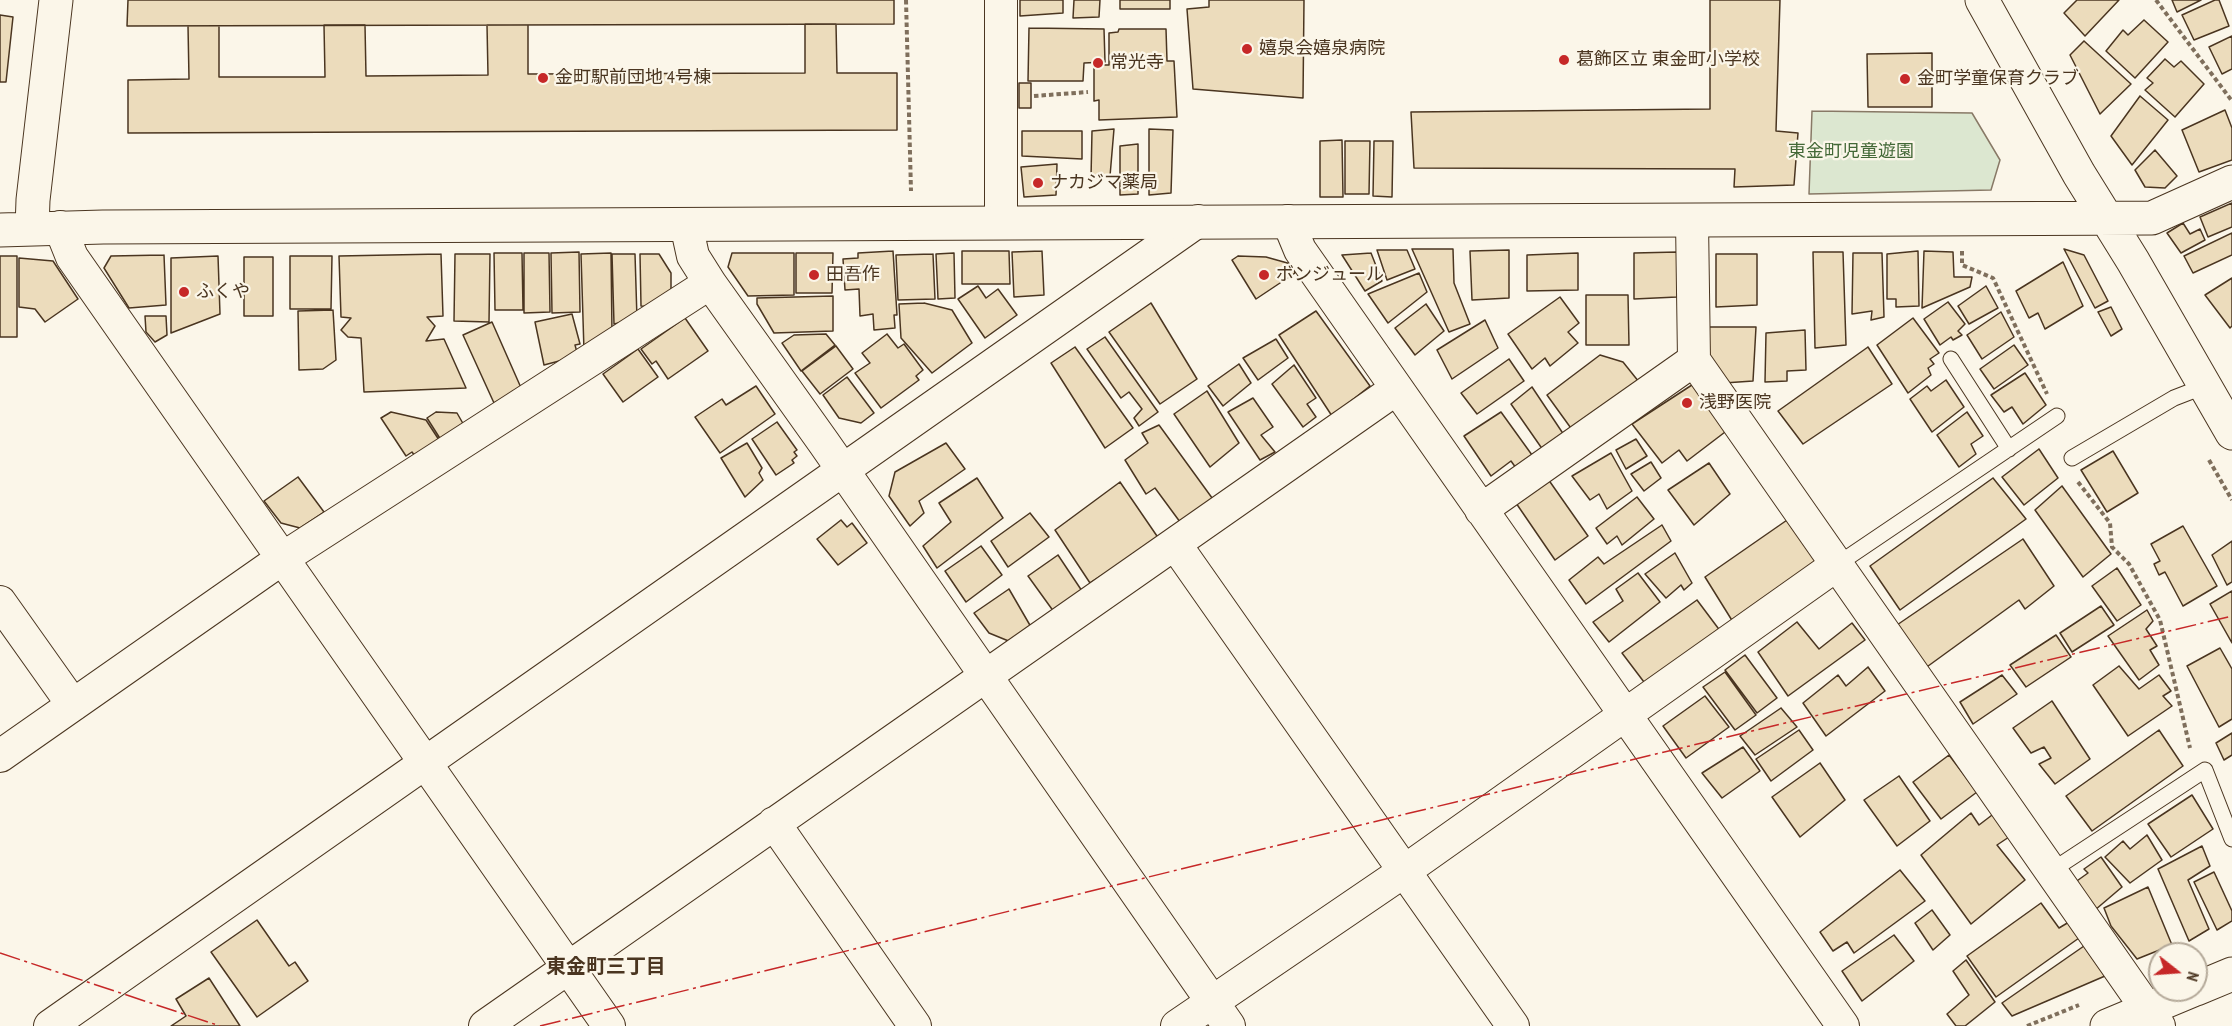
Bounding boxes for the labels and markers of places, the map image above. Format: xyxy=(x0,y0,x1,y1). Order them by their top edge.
place label: 嬉泉会嬉泉病院 xyxy=(1259,38,1385,60)
marker: 嬉泉会嬉泉病院 xyxy=(1240,42,1254,56)
place label: 葛飾区立 東金町小学校 xyxy=(1576,49,1760,71)
place label: 常光寺 xyxy=(1110,52,1164,74)
marker: 葛飾区立 東金町小学校 xyxy=(1557,53,1571,67)
marker: 常光寺 xyxy=(1091,56,1105,70)
place label: 金町駅前団地 4号棟 xyxy=(555,67,711,89)
place label: 金町学童保育クラブ xyxy=(1917,68,2079,90)
marker: 金町駅前団地 4号棟 xyxy=(536,71,550,85)
marker: 金町学童保育クラブ xyxy=(1898,72,1912,86)
place label: ナカジマ薬局 xyxy=(1050,172,1158,194)
marker: ナカジマ薬局 xyxy=(1031,176,1045,190)
place label: 田吾作 xyxy=(826,264,880,286)
place label: ボンジュール xyxy=(1276,264,1384,286)
marker: 田吾作 xyxy=(807,268,821,282)
marker: ボンジュール xyxy=(1257,268,1271,282)
place label: ふくや xyxy=(196,281,250,303)
marker: ふくや xyxy=(177,285,191,299)
place label: 浅野医院 xyxy=(1699,392,1771,414)
marker: 浅野医院 xyxy=(1680,396,1694,410)

